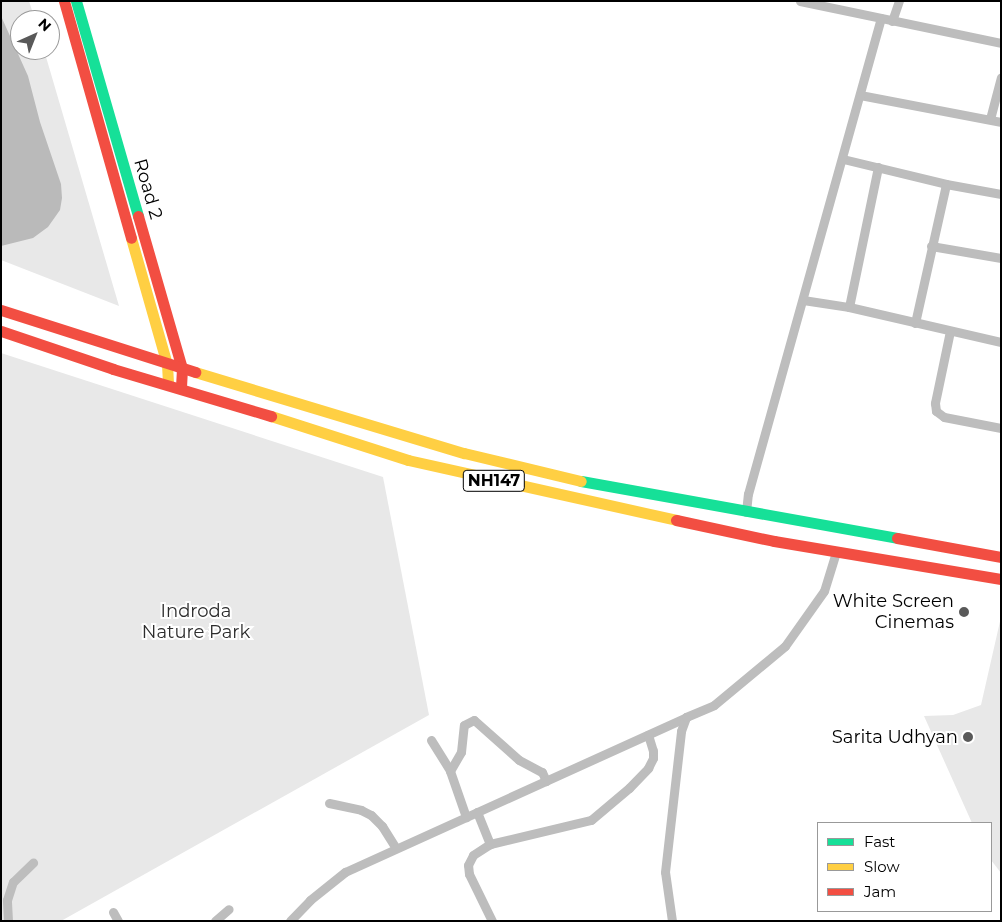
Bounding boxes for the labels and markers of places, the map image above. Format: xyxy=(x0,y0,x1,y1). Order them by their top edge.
place label: White Screen Cinemas xyxy=(833,591,954,634)
marker: White Screen Cinemas xyxy=(958,606,970,618)
place label: Sarita Udhyan xyxy=(832,726,958,748)
marker: Sarita Udhyan xyxy=(962,731,974,743)

